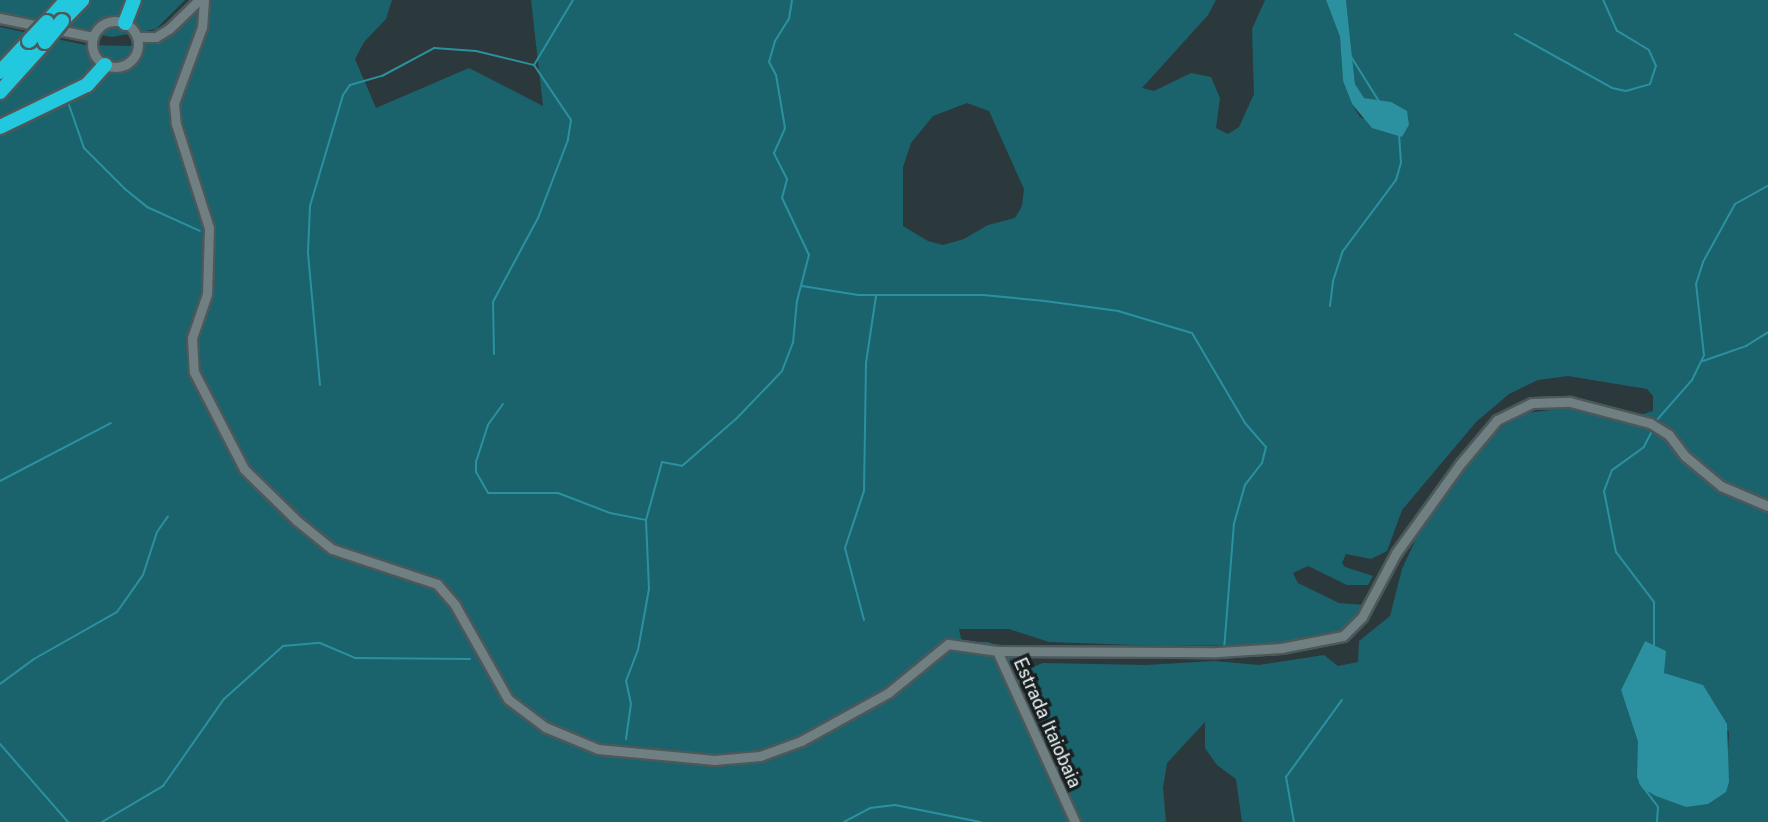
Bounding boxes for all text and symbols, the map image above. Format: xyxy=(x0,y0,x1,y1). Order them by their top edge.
street label: Estrada Itaiobaia xyxy=(1009,655,1085,791)

